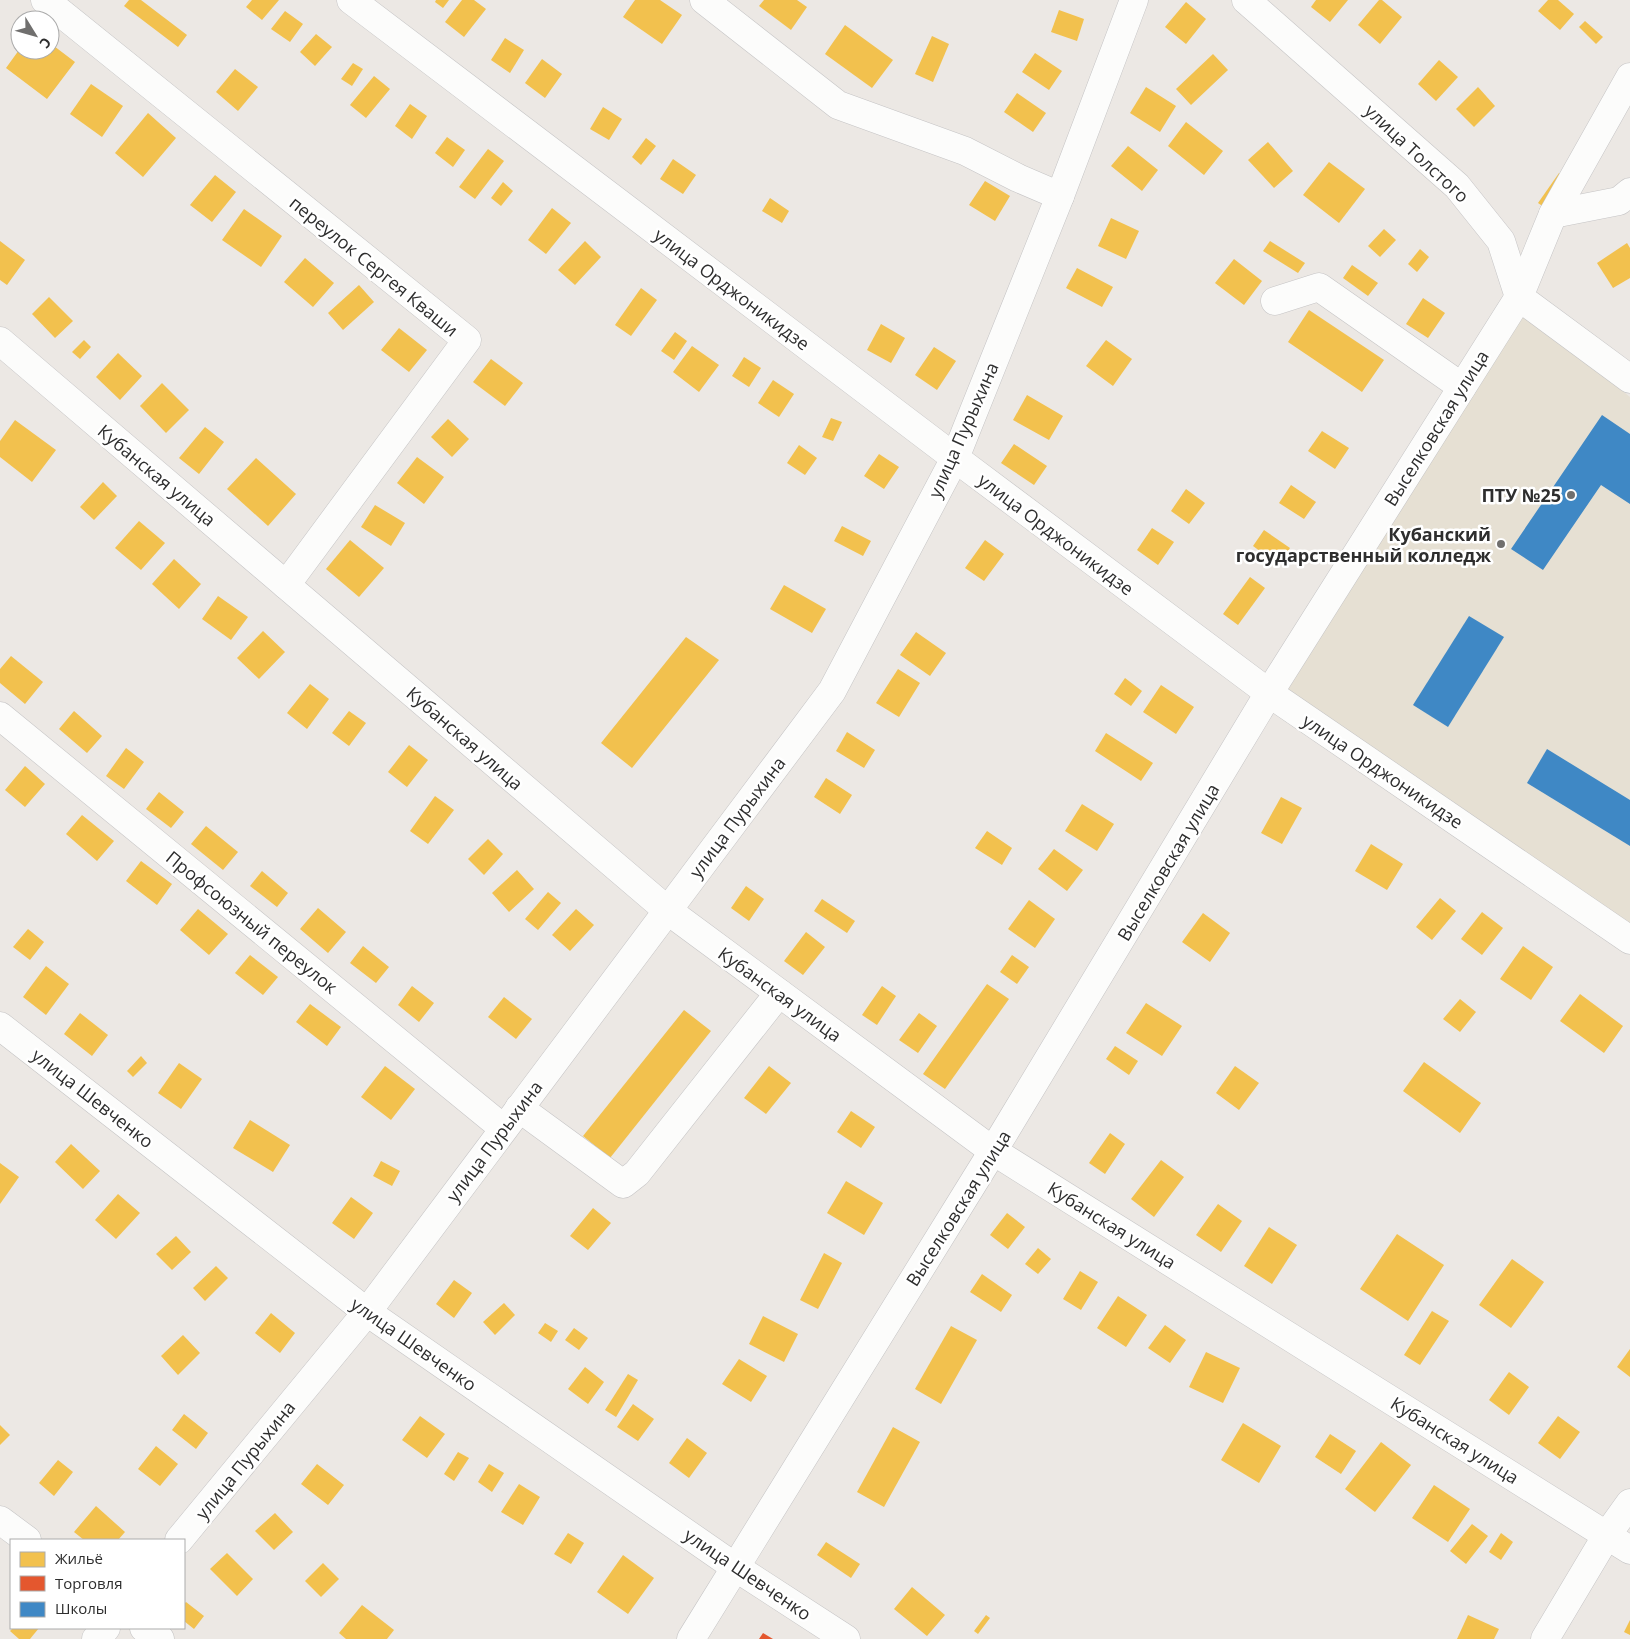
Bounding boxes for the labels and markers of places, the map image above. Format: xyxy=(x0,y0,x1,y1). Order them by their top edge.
place label: ПТУ №25 xyxy=(1481,483,1561,507)
marker: ПТУ №25 xyxy=(1565,489,1577,501)
place label: Кубанский государственный колледж xyxy=(1236,522,1491,567)
marker: Кубанский государственный колледж xyxy=(1495,538,1507,550)

